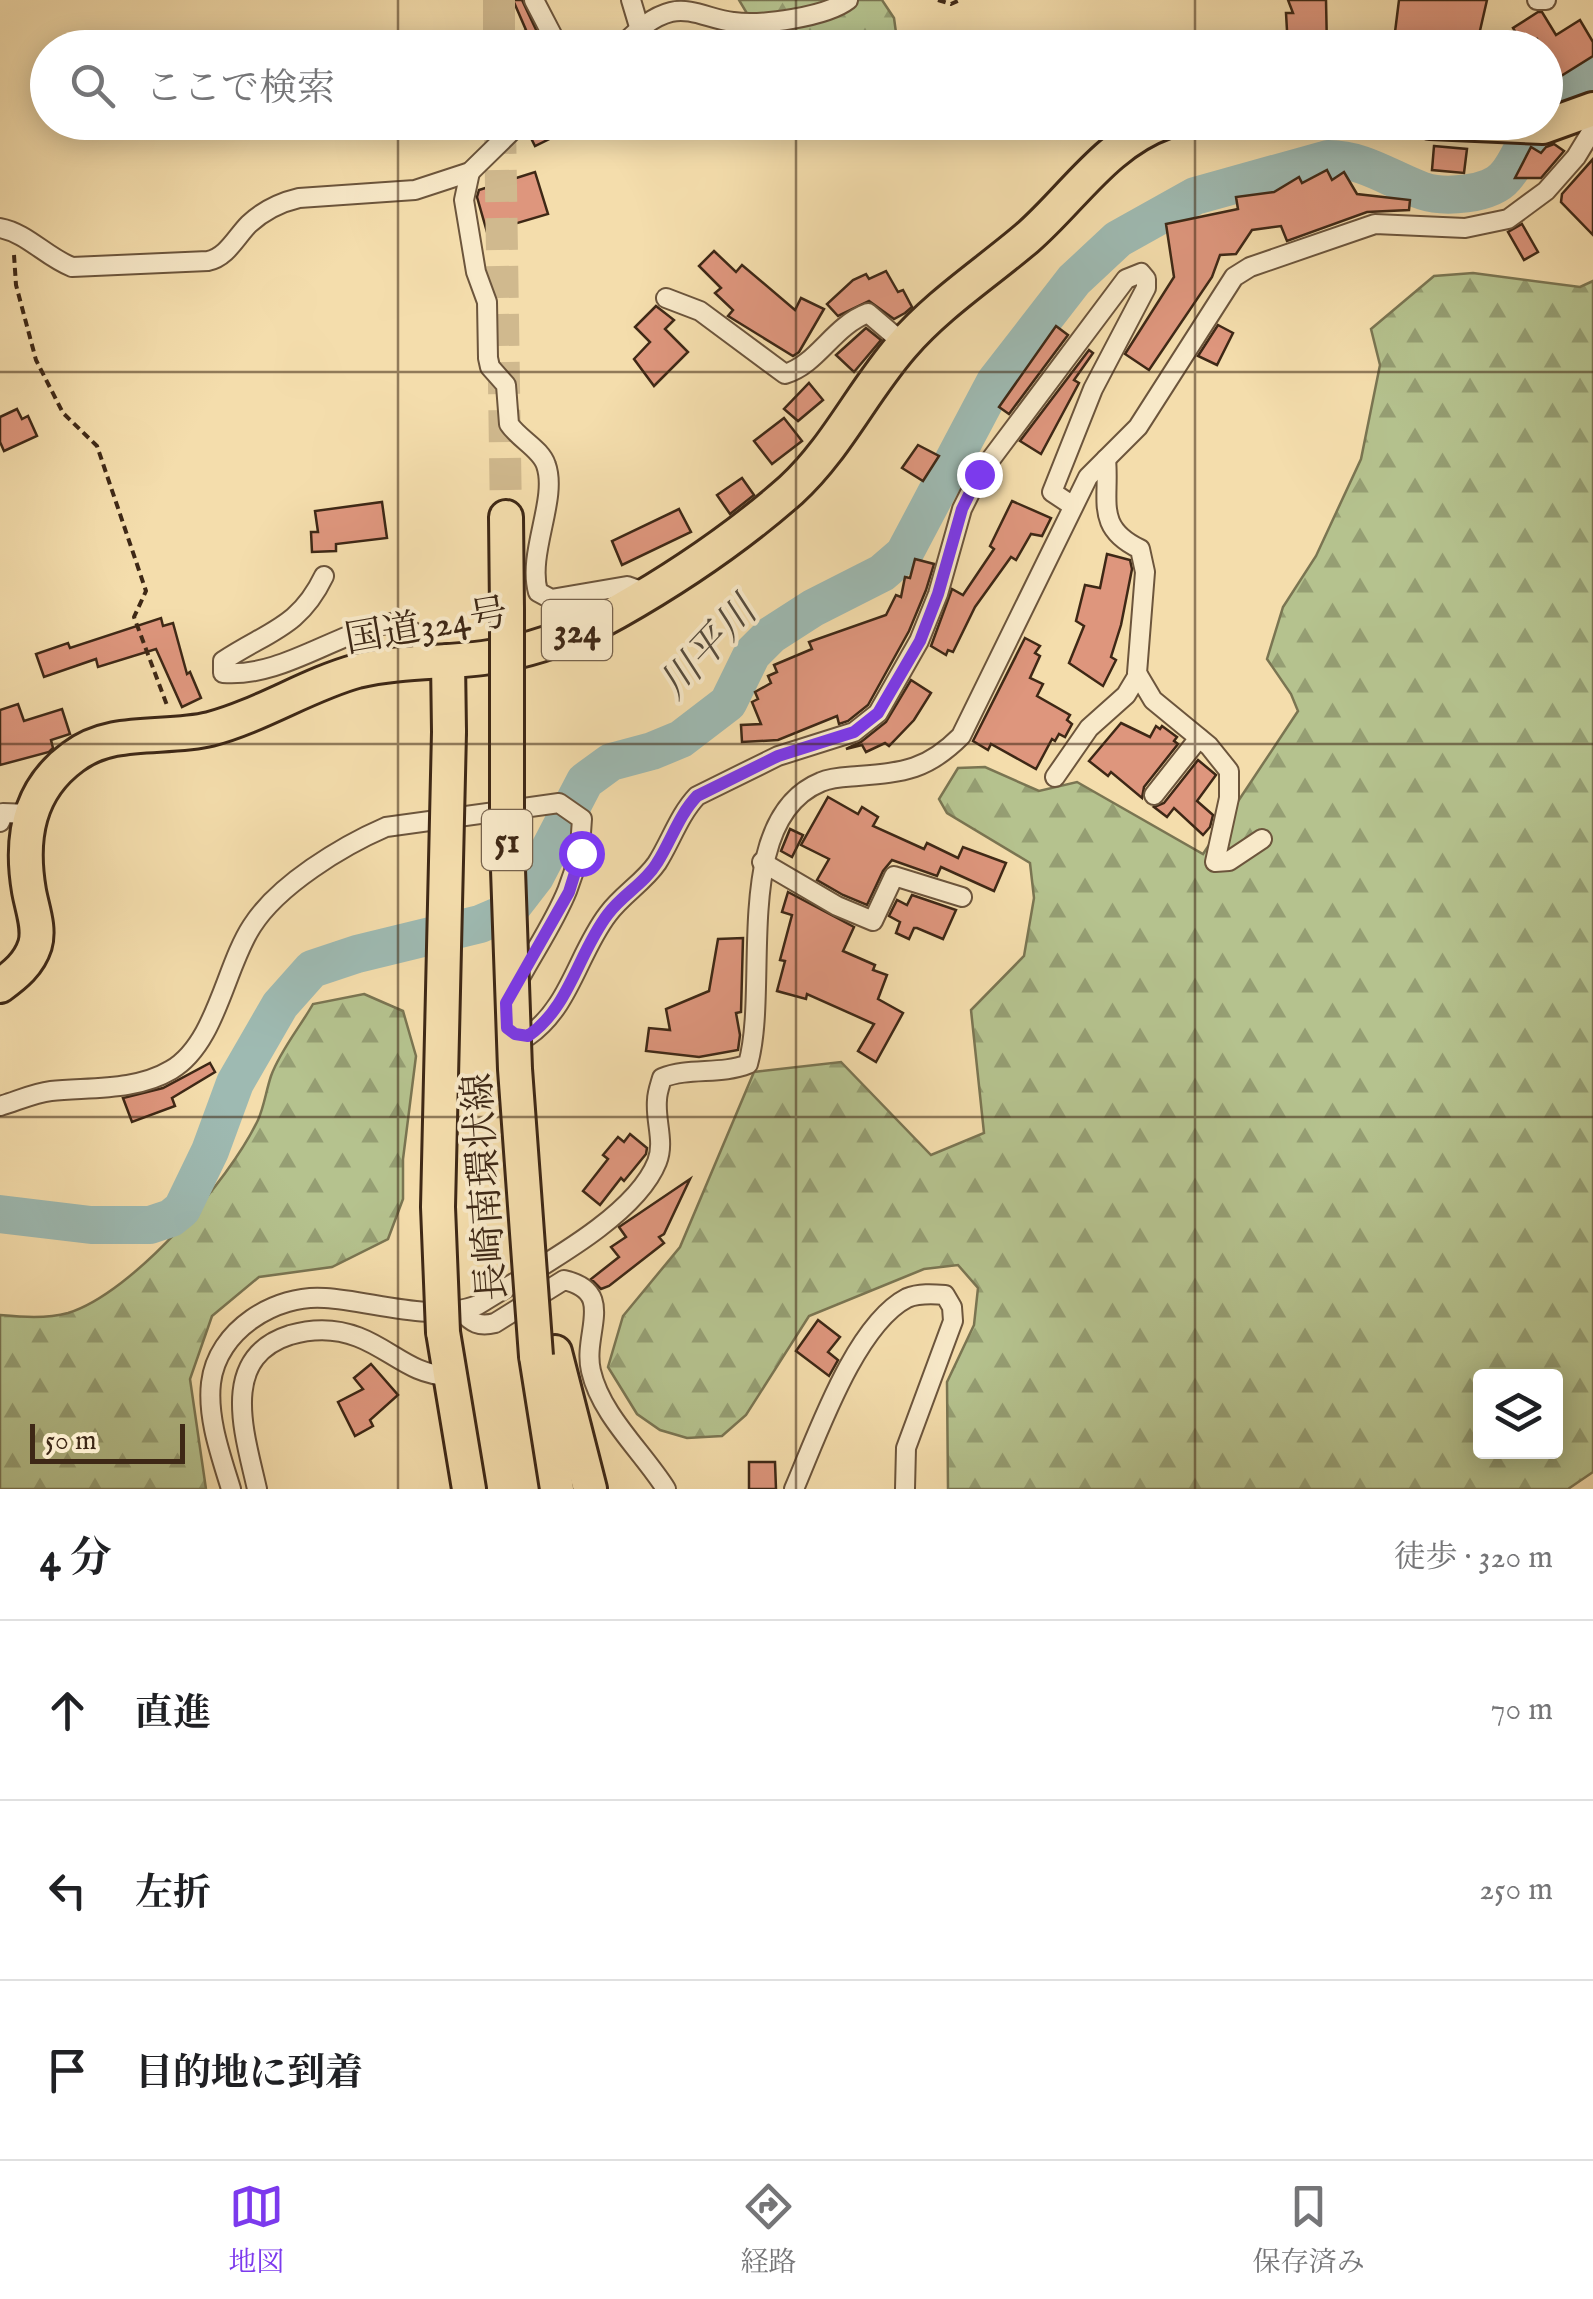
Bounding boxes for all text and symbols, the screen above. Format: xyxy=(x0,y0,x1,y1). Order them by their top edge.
search box xyxy=(30,30,1563,140)
icon: search xyxy=(65,58,120,113)
text: ここで検索 xyxy=(145,66,335,114)
route end xyxy=(957,452,1003,498)
water label: 川平川 xyxy=(650,585,772,711)
street label: 国道324号 xyxy=(341,590,512,666)
road number: 324 xyxy=(542,600,612,660)
road number: 51 xyxy=(482,810,532,870)
route start xyxy=(559,831,605,877)
street label: 長崎南環状線 xyxy=(455,1071,519,1302)
map controls xyxy=(1473,1369,1563,1459)
button: layers xyxy=(1473,1369,1563,1459)
scale bar xyxy=(30,1419,185,1464)
text: 50 m xyxy=(45,1424,97,1459)
text: 4 分 xyxy=(40,1533,112,1586)
text: 徒歩 · 320 m xyxy=(1394,1538,1553,1579)
icon: ahead xyxy=(40,1683,95,1738)
text: 70 m xyxy=(1491,1690,1553,1731)
text: 直進 xyxy=(135,1691,211,1739)
icon: left xyxy=(40,1863,95,1918)
text: 250 m xyxy=(1479,1870,1553,1911)
text: 左折 xyxy=(135,1871,211,1919)
icon: arrive xyxy=(40,2043,95,2098)
text: 目的地に到着 xyxy=(135,2051,363,2099)
tab: 地図 xyxy=(228,2179,284,2281)
tab: 経路 xyxy=(740,2179,797,2281)
tab: 保存済み xyxy=(1253,2179,1365,2281)

